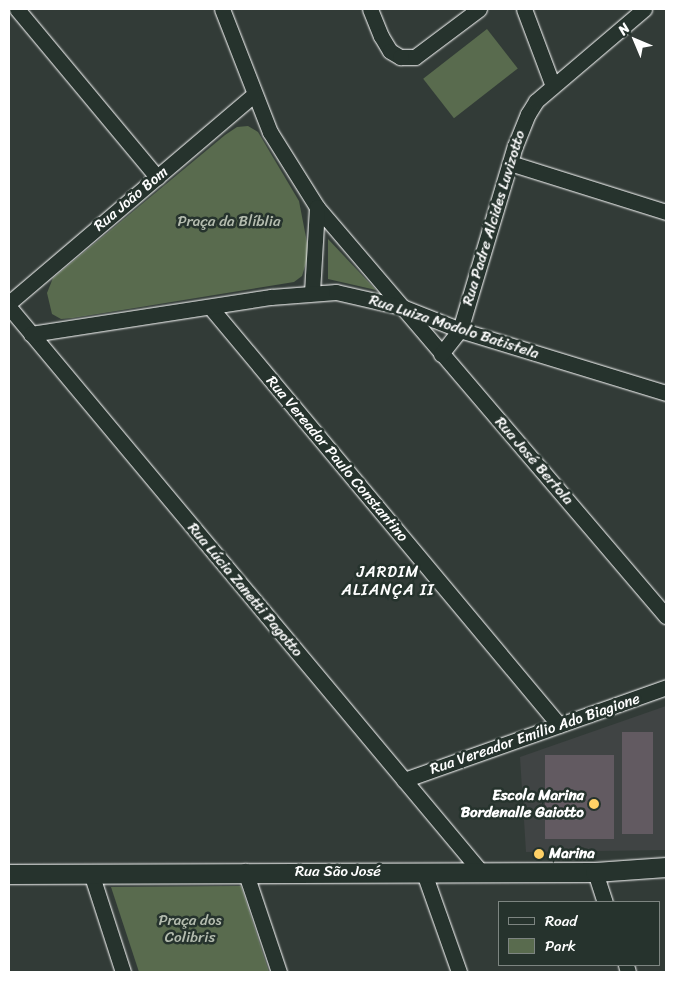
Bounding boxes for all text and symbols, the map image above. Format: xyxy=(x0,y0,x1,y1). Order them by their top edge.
north arrow xyxy=(610,15,660,65)
text: N xyxy=(612,17,636,41)
street label: Rua Padre Alcides Luvizotto xyxy=(459,128,529,308)
street label: Rua João Bom xyxy=(90,163,172,235)
park label: Praça da Blíblia xyxy=(178,213,280,231)
street label: Rua Luiza Modolo Batistela xyxy=(367,291,541,363)
street label: Rua Vereador Paulo Constantino xyxy=(262,372,412,546)
street label: Rua José Bertola xyxy=(491,413,577,509)
street label: Rua Lúcia Zanetti Pagotto xyxy=(183,519,307,661)
district label: JARDIM ALIANÇA II xyxy=(342,562,434,600)
street label: Rua Vereador Emílio Ado Biagione xyxy=(428,690,642,778)
place label: Escola Marina Bordenalle Gaiotto xyxy=(461,786,584,821)
marker: Escola Marina Bordenalle Gaiotto xyxy=(588,798,600,810)
place label: Marina xyxy=(549,845,595,863)
marker: Marina xyxy=(533,848,545,860)
street label: Rua São José xyxy=(295,863,381,881)
legend xyxy=(498,901,660,966)
text: Road xyxy=(545,908,577,934)
park label: Praça dos Colibris xyxy=(158,911,222,946)
text: Park xyxy=(545,933,576,959)

